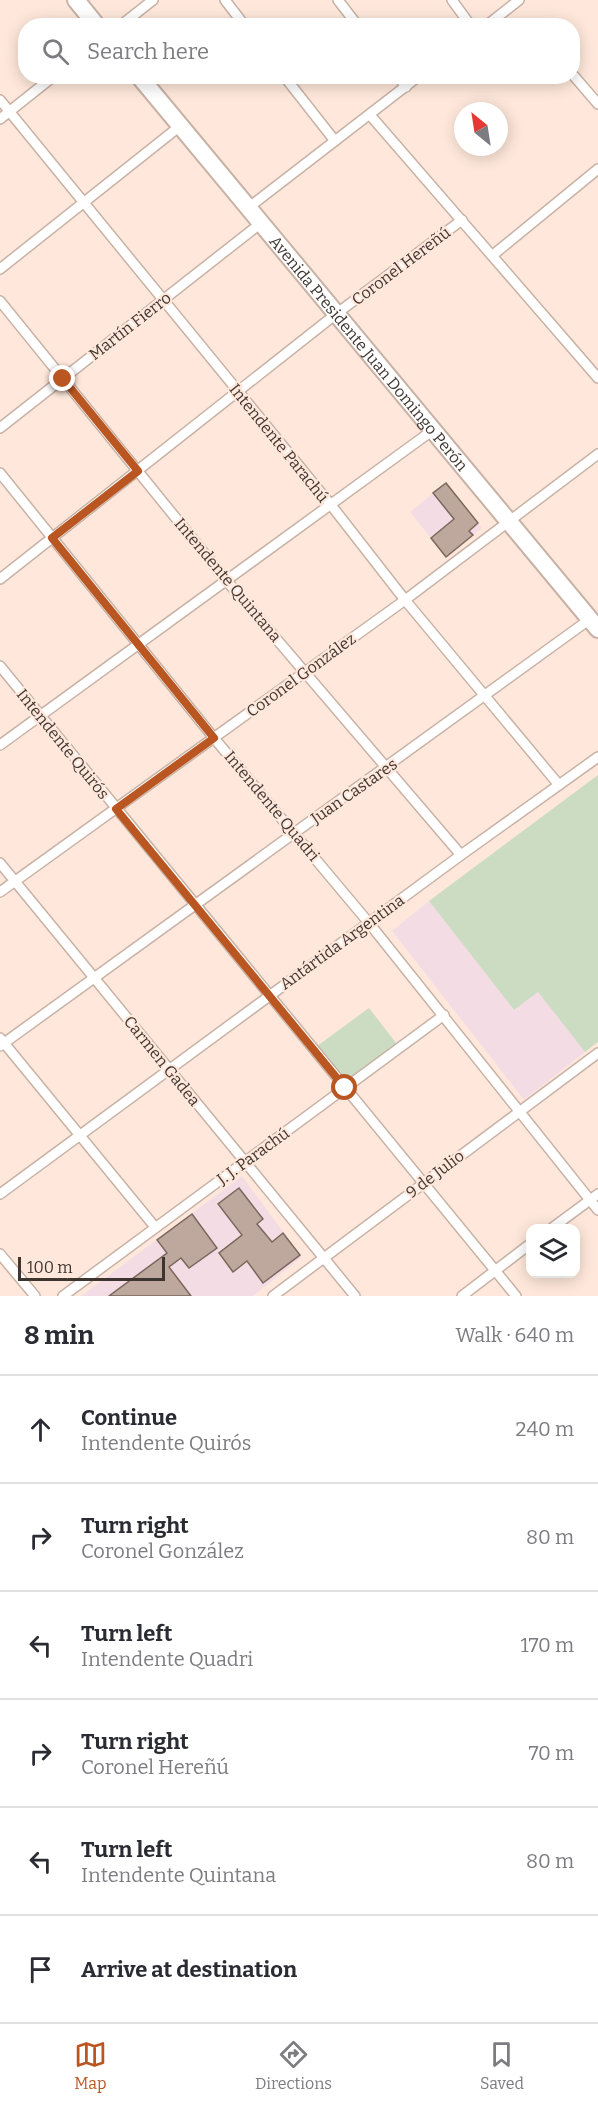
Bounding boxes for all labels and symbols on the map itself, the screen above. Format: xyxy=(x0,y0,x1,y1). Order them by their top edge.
north arrow xyxy=(454,102,508,156)
street label: Coronel Hereñú xyxy=(348,223,454,309)
street label: Avenida Presidente Juan Domingo Perón xyxy=(266,231,472,475)
street label: Martín Fierro xyxy=(85,288,175,364)
route end xyxy=(49,365,75,391)
street label: Intendente Parachú xyxy=(225,380,333,506)
street label: Intendente Quintana xyxy=(171,514,286,646)
street label: Coronel González xyxy=(243,629,360,721)
street label: Intendente Quirós xyxy=(13,685,113,803)
street label: Intendente Quadri xyxy=(220,747,324,865)
street label: Juan Castares xyxy=(306,754,401,828)
street label: Antártida Argentina xyxy=(276,890,408,994)
street label: Carmen Gadea xyxy=(120,1012,204,1110)
route start xyxy=(331,1074,357,1100)
street label: J. J. Parachú xyxy=(212,1123,293,1189)
street label: 9 de Julio xyxy=(402,1146,468,1202)
scale bar xyxy=(18,1254,165,1282)

